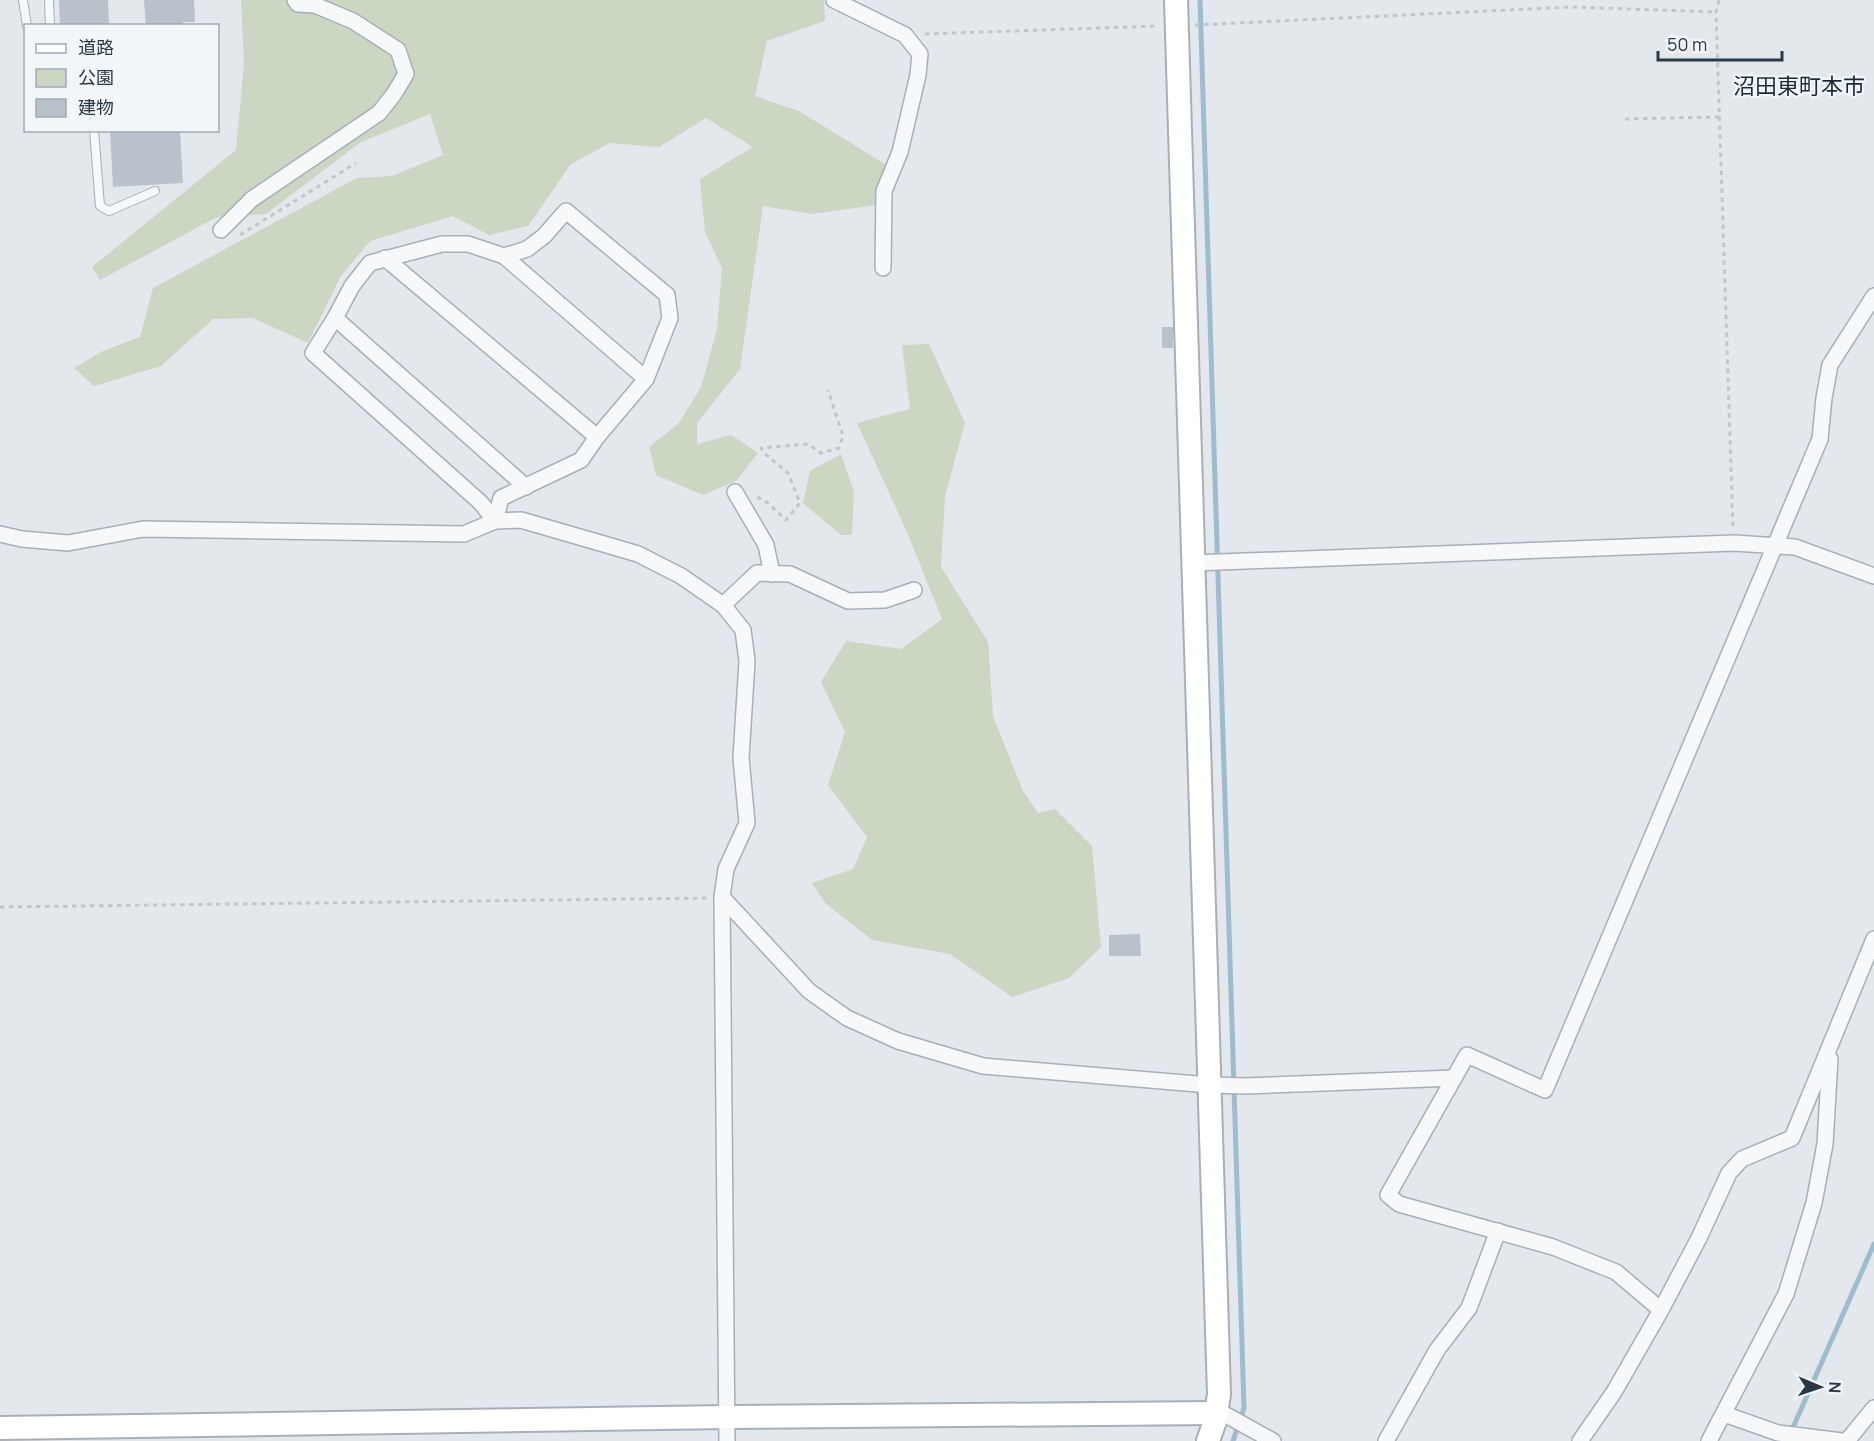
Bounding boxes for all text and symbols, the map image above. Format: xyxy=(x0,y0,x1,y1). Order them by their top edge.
legend xyxy=(24,24,219,132)
scale bar xyxy=(1658,24,1782,62)
text: 50 m xyxy=(1667,32,1707,56)
text: 道路 xyxy=(78,35,114,59)
text: 公園 xyxy=(78,65,114,89)
district label: 沼田東町本市 xyxy=(1733,71,1865,101)
text: 建物 xyxy=(78,95,114,119)
north arrow xyxy=(1790,1357,1850,1417)
text: N xyxy=(1824,1381,1846,1394)

